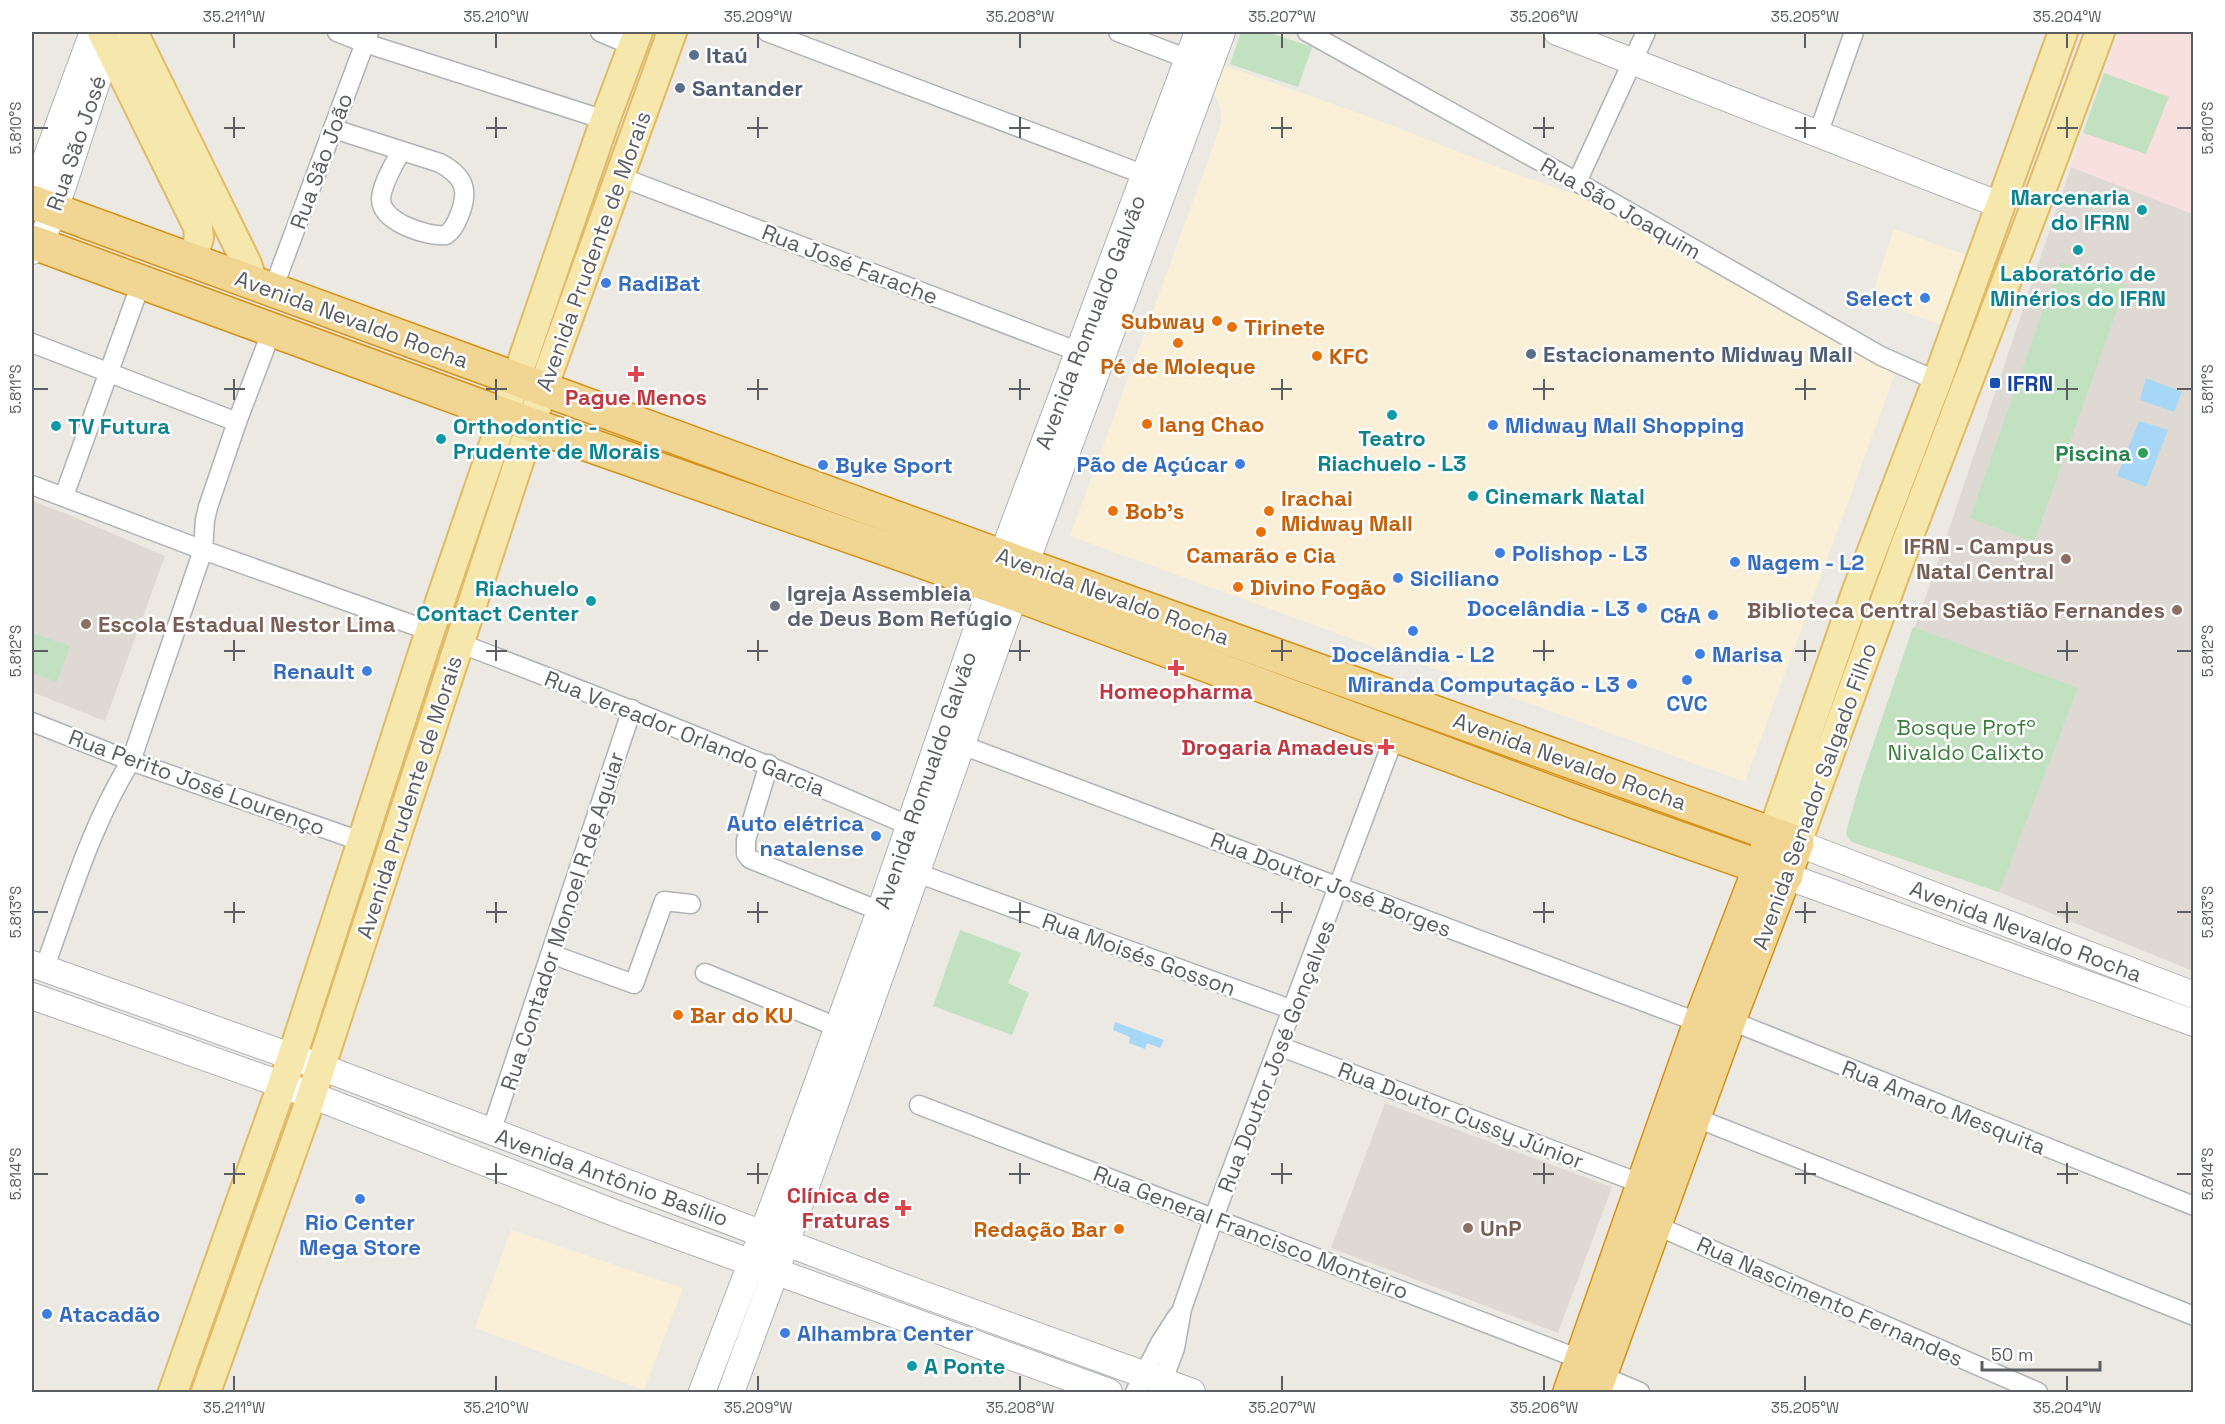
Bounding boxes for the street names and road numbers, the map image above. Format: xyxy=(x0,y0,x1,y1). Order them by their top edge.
street label: Rua São José xyxy=(40,72,112,214)
street label: Rua São João xyxy=(283,89,359,233)
street label: Avenida Prudente de Morais xyxy=(529,107,657,395)
street label: Rua São Joaquim xyxy=(1536,151,1706,265)
street label: Avenida Romualdo Galvão xyxy=(1028,191,1152,453)
street label: Rua José Farache xyxy=(758,218,942,310)
street label: Avenida Nevaldo Rocha xyxy=(232,264,473,374)
street label: Avenida Nevaldo Rocha xyxy=(993,541,1234,651)
street label: Avenida Senador Salgado Filho xyxy=(1745,639,1883,953)
street label: Avenida Romualdo Galvão xyxy=(868,648,982,912)
street label: Avenida Prudente de Morais xyxy=(350,652,468,942)
street label: Rua Vereador Orlando Garcia xyxy=(540,664,830,802)
street label: Avenida Nevaldo Rocha xyxy=(1450,706,1691,816)
street label: Rua Perito José Lourenço xyxy=(65,723,329,841)
street label: Rua Contador Monoel R de Aguiar xyxy=(494,748,630,1094)
street label: Rua Doutor José Borges xyxy=(1207,825,1455,943)
street label: Avenida Nevaldo Rocha xyxy=(1906,874,2146,988)
street label: Rua Moisés Gosson xyxy=(1038,906,1240,1002)
street label: Rua Doutor José Gonçalves xyxy=(1211,916,1341,1196)
street label: Rua Amaro Mesquita xyxy=(1838,1053,2050,1161)
street label: Rua Doutor Cussy Júnior xyxy=(1334,1055,1588,1175)
street label: Avenida Antônio Basílio xyxy=(492,1122,732,1232)
street label: Rua General Francisco Monteiro xyxy=(1089,1159,1413,1305)
street label: Rua Nascimento Fernandes xyxy=(1693,1230,1967,1372)

